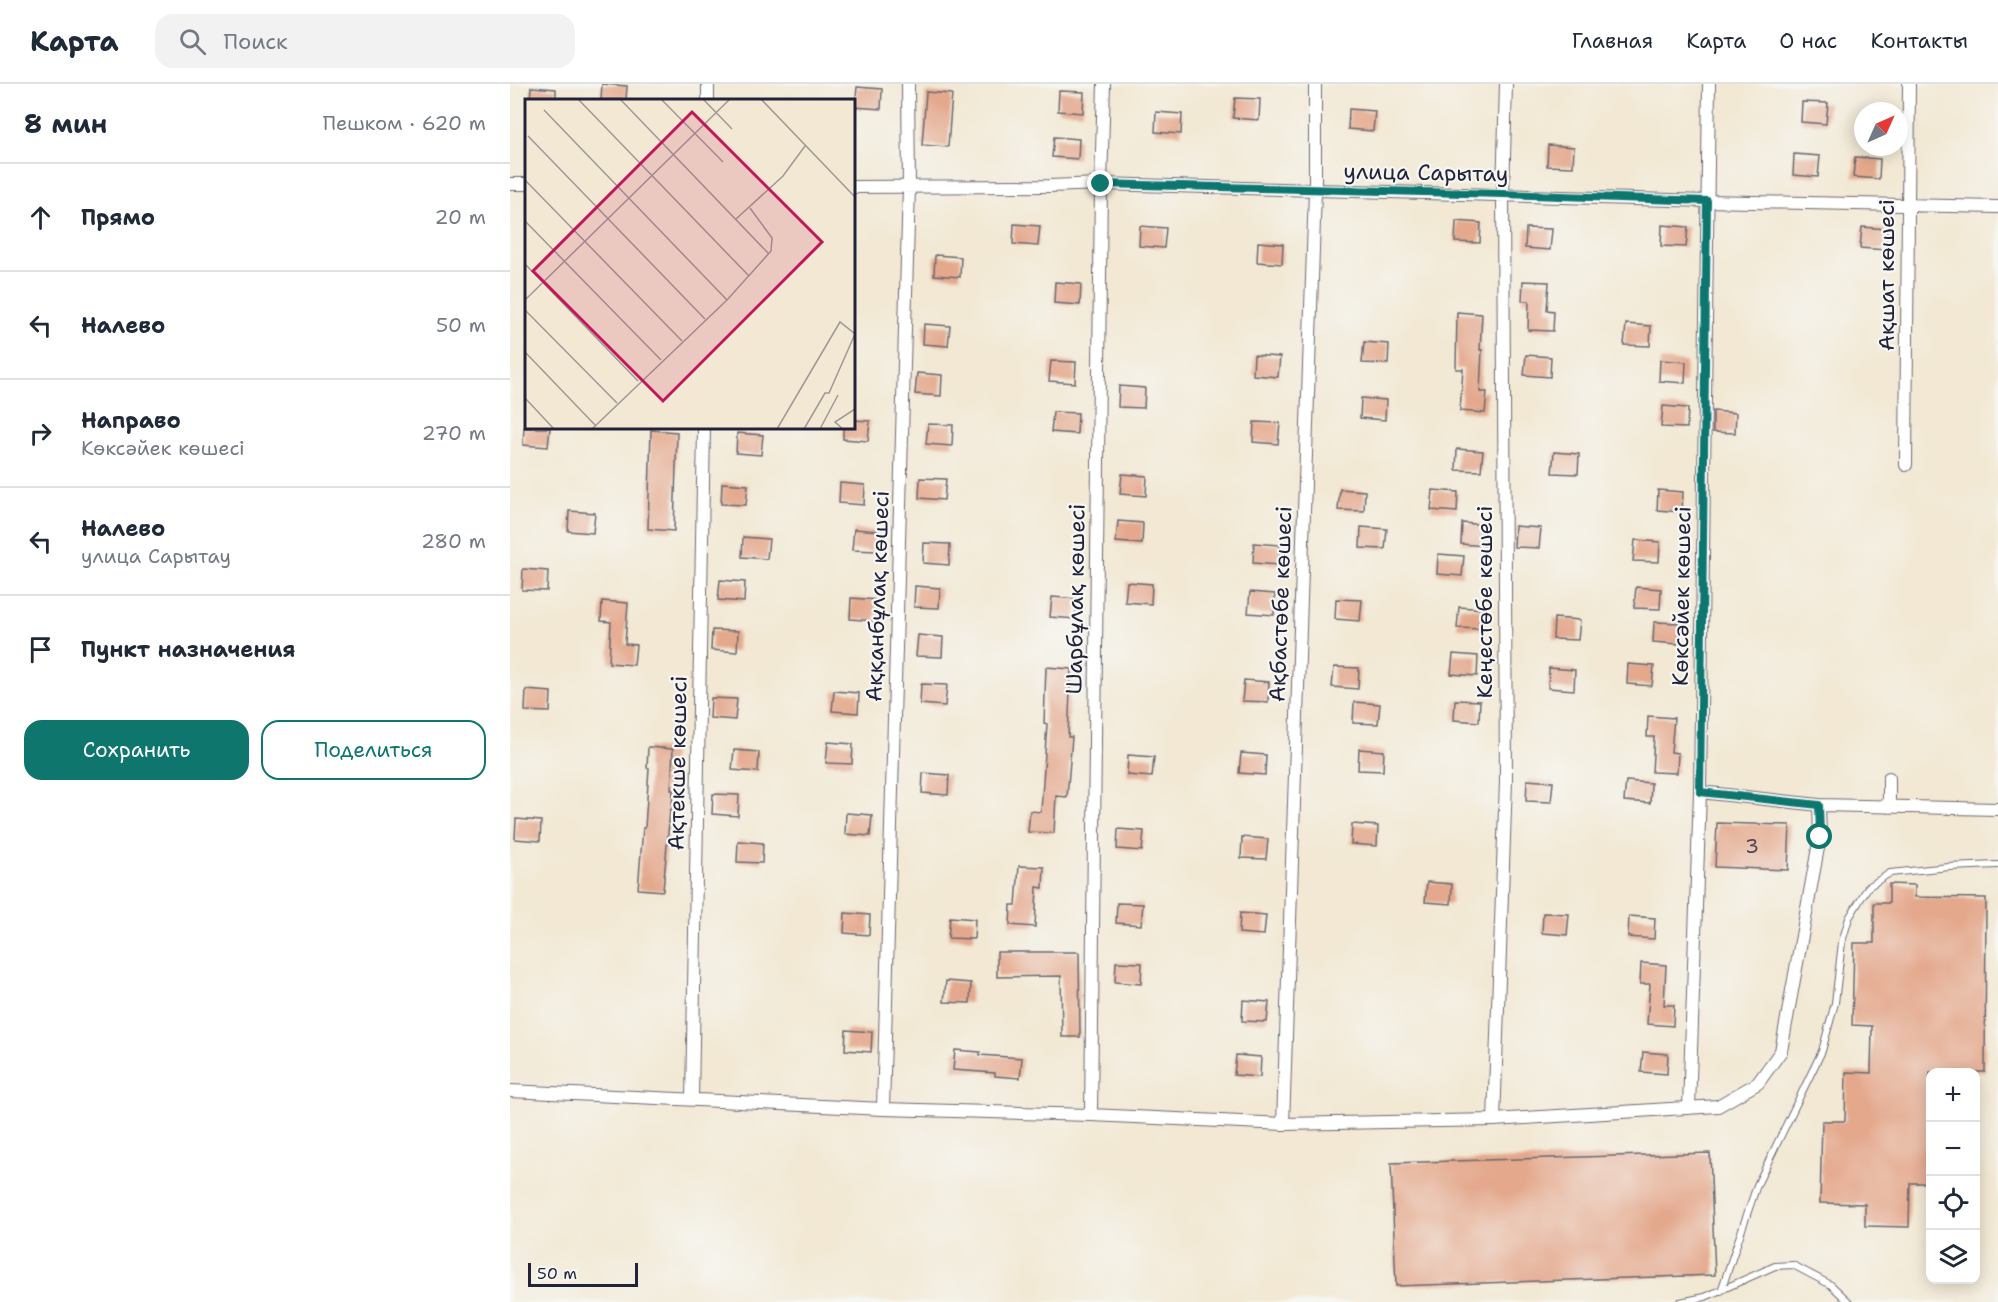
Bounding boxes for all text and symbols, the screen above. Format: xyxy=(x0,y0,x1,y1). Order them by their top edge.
search box xyxy=(155,14,575,68)
text: Карта xyxy=(30,22,119,60)
icon: search xyxy=(176,25,209,58)
text: Поиск xyxy=(224,27,288,56)
text: Главная xyxy=(1572,27,1653,55)
text: Карта xyxy=(1686,27,1746,55)
text: О нас xyxy=(1779,27,1837,55)
text: Контакты xyxy=(1870,27,1968,55)
inset map xyxy=(525,99,855,429)
north arrow xyxy=(1854,102,1908,156)
text: 8 мин xyxy=(24,106,107,141)
text: Пешком · 620 m xyxy=(323,110,486,136)
street label: улица Сарытау xyxy=(1343,157,1509,188)
route end xyxy=(1087,170,1113,196)
street label: Ақшат көшесі xyxy=(1872,199,1901,351)
icon: ahead xyxy=(24,201,57,234)
text: Прямо xyxy=(81,203,155,232)
text: 20 m xyxy=(435,204,486,230)
icon: left xyxy=(24,309,57,342)
text: Налево xyxy=(81,311,165,340)
text: 50 m xyxy=(436,312,486,338)
text: Направо xyxy=(81,406,181,435)
icon: right xyxy=(24,417,57,450)
text: 270 m xyxy=(422,420,486,446)
text: Көксәйек көшесі xyxy=(81,435,245,461)
street label: Аққанбұлақ көшесі xyxy=(859,490,896,702)
street label: Шарбұлақ көшесі xyxy=(1059,503,1092,695)
street label: Кеңестөбе көшесі xyxy=(1470,505,1499,699)
street label: Ақбастөбе көшесі xyxy=(1263,506,1298,703)
street label: Көксәйек көшесі xyxy=(1665,506,1698,686)
text: Налево xyxy=(81,514,165,543)
icon: left xyxy=(24,525,57,558)
text: 280 m xyxy=(421,528,486,554)
text: улица Сарытау xyxy=(81,543,231,569)
icon: arrive xyxy=(24,633,57,666)
text: Пункт назначения xyxy=(81,635,295,664)
street label: Ақтекше көшесі xyxy=(661,675,694,851)
button: Сохранить xyxy=(24,720,249,780)
button: Поделиться xyxy=(261,720,486,780)
route start xyxy=(1806,823,1832,849)
house number: 3 xyxy=(1745,833,1759,859)
map controls xyxy=(1926,1068,1980,1284)
button: + xyxy=(1926,1068,1980,1122)
button: − xyxy=(1926,1122,1980,1176)
button: locate xyxy=(1926,1176,1980,1230)
button: layers xyxy=(1926,1230,1980,1284)
scale bar xyxy=(528,1260,638,1288)
text: 50 m xyxy=(537,1263,577,1284)

